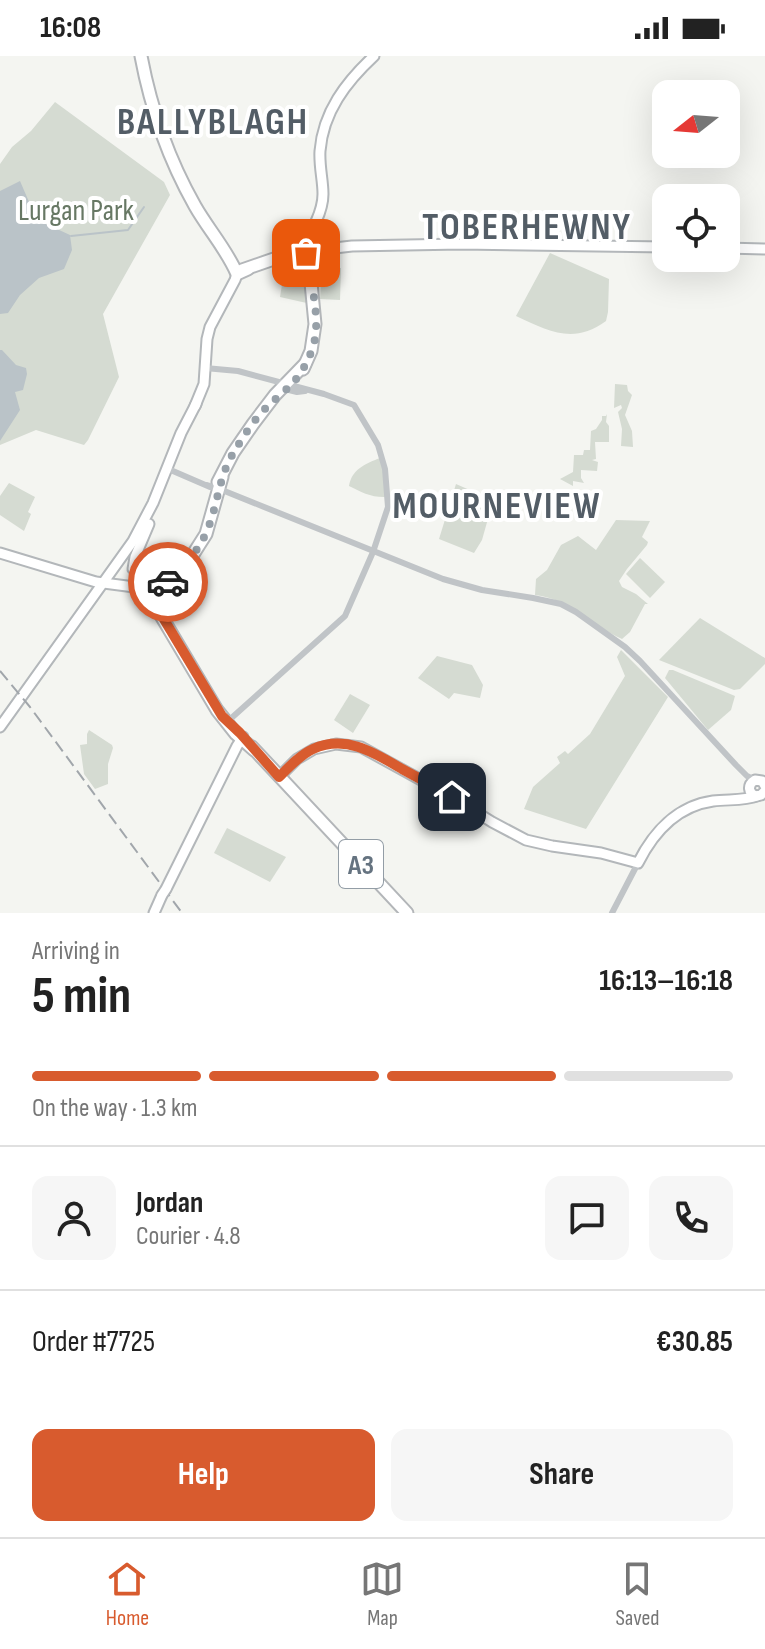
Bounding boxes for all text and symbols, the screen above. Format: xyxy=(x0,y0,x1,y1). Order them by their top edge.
text: 16:08 xyxy=(40,10,101,46)
north arrow xyxy=(652,80,740,168)
map controls xyxy=(652,80,740,272)
district label: BALLYBLAGH xyxy=(117,100,309,145)
button: locate xyxy=(652,184,740,272)
park label: Lurgan Park xyxy=(18,193,135,229)
district label: TOBERHEWNY xyxy=(422,205,632,250)
pin xyxy=(272,219,340,287)
icon: bag xyxy=(284,231,328,275)
district label: MOURNEVIEW xyxy=(392,484,602,529)
courier xyxy=(128,542,208,622)
icon: car xyxy=(146,560,190,604)
pin xyxy=(418,763,486,831)
icon: home xyxy=(430,775,474,819)
road number: A3 xyxy=(339,840,383,888)
text: Arriving in xyxy=(32,936,120,967)
text: 16:13–16:18 xyxy=(599,963,733,999)
text: 5 min xyxy=(32,965,131,1028)
text: On the way · 1.3 km xyxy=(32,1093,198,1124)
button: person xyxy=(32,1176,116,1260)
button: chat xyxy=(545,1176,629,1260)
button: phone xyxy=(649,1176,733,1260)
text: Jordan xyxy=(136,1185,203,1221)
text: Courier · 4.8 xyxy=(136,1221,241,1252)
text: Order #7725 xyxy=(32,1324,155,1360)
text: €30.85 xyxy=(656,1324,733,1360)
button: Help xyxy=(32,1429,375,1521)
button: Share xyxy=(391,1429,733,1521)
tab: Home xyxy=(105,1557,149,1632)
tab: Map xyxy=(360,1557,404,1632)
tab: Saved xyxy=(615,1557,660,1632)

